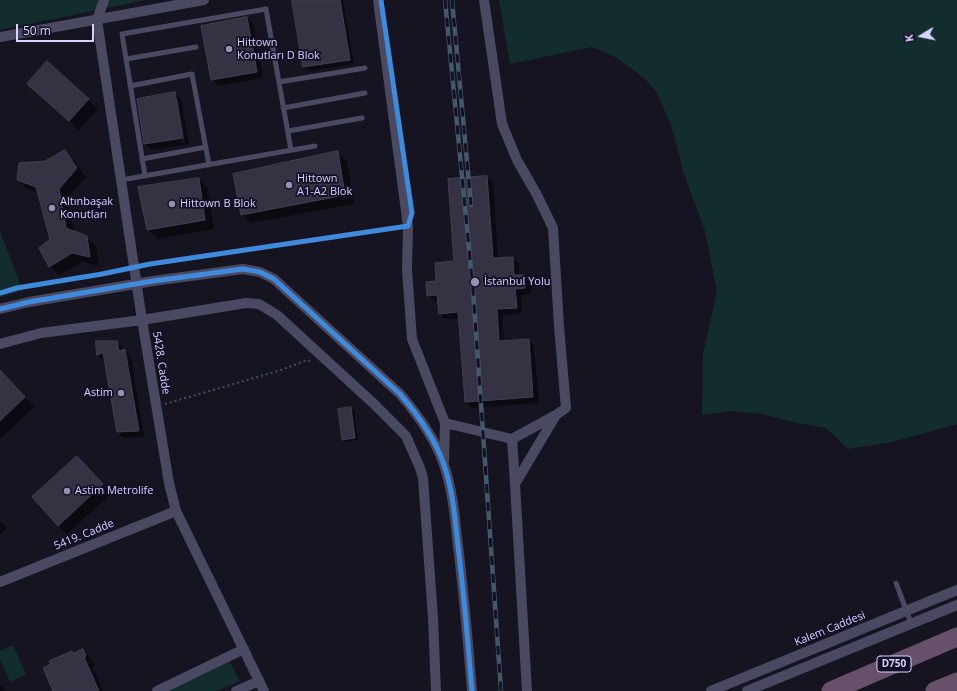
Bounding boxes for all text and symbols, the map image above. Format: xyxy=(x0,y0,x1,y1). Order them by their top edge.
scale bar xyxy=(18,16,96,42)
north arrow xyxy=(901,16,941,56)
text: 50 m xyxy=(23,22,51,39)
text: K xyxy=(901,33,917,43)
place label: Hittown Konutları D Blok xyxy=(237,36,320,62)
marker: Hittown Konutları D Blok xyxy=(224,44,234,54)
place label: Hittown A1-A2 Blok xyxy=(297,172,352,198)
marker: Hittown A1-A2 Blok xyxy=(284,180,294,190)
place label: Altınbaşak Konutları xyxy=(60,195,113,221)
place label: Hittown B Blok xyxy=(180,197,256,211)
marker: Hittown B Blok xyxy=(167,199,177,209)
marker: Altınbaşak Konutları xyxy=(47,203,57,213)
place label: İstanbul Yolu xyxy=(484,275,550,289)
marker: İstanbul Yolu xyxy=(469,276,481,288)
street label: 5428. Cadde xyxy=(150,331,172,395)
place label: Astim xyxy=(84,386,113,400)
marker: Astim xyxy=(116,388,126,398)
place label: Astim Metrolife xyxy=(75,484,153,498)
marker: Astim Metrolife xyxy=(62,486,72,496)
street label: 5419. Cadde xyxy=(52,517,116,553)
street label: Kalem Caddesi xyxy=(793,609,867,649)
road number: D750 xyxy=(877,656,911,672)

